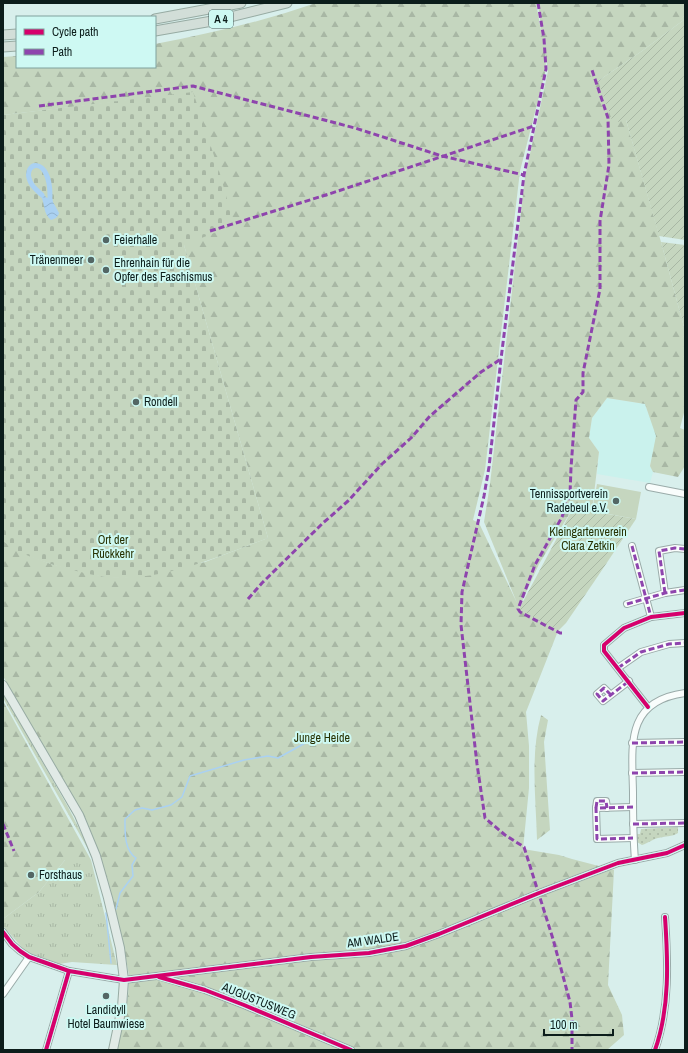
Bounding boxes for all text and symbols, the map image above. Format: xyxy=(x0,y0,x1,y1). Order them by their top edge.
road number: A 4 xyxy=(209,10,233,28)
legend xyxy=(16,16,156,68)
text: Cycle path xyxy=(52,24,99,40)
text: Path xyxy=(52,44,72,60)
place label: Feierhalle xyxy=(114,232,157,248)
marker: Feierhalle xyxy=(101,235,111,245)
place label: Tränenmeer xyxy=(30,252,84,268)
marker: Tränenmeer xyxy=(86,255,96,265)
place label: Ehrenhain für die Opfer des Faschismus xyxy=(114,255,213,285)
marker: Ehrenhain für die Opfer des Faschismus xyxy=(101,265,111,275)
place label: Rondell xyxy=(144,394,177,410)
marker: Rondell xyxy=(131,397,141,407)
place label: Tennissportverein Radebeul e.V. xyxy=(530,486,608,516)
marker: Tennissportverein Radebeul e.V. xyxy=(611,496,621,506)
park label: Kleingartenverein Clara Zetkin xyxy=(549,524,627,554)
park label: Ort der Rückkehr xyxy=(92,532,134,562)
park label: Junge Heide xyxy=(294,730,350,746)
place label: Forsthaus xyxy=(39,867,82,883)
marker: Forsthaus xyxy=(26,870,36,880)
street label: AM WALDE xyxy=(345,928,400,952)
street label: AUGUSTUSWEG xyxy=(219,979,298,1023)
marker: Landidyll Hotel Baumwiese xyxy=(101,991,111,1001)
place label: Landidyll Hotel Baumwiese xyxy=(67,1002,145,1032)
scale bar xyxy=(544,1011,613,1037)
text: 100 m xyxy=(550,1017,577,1033)

